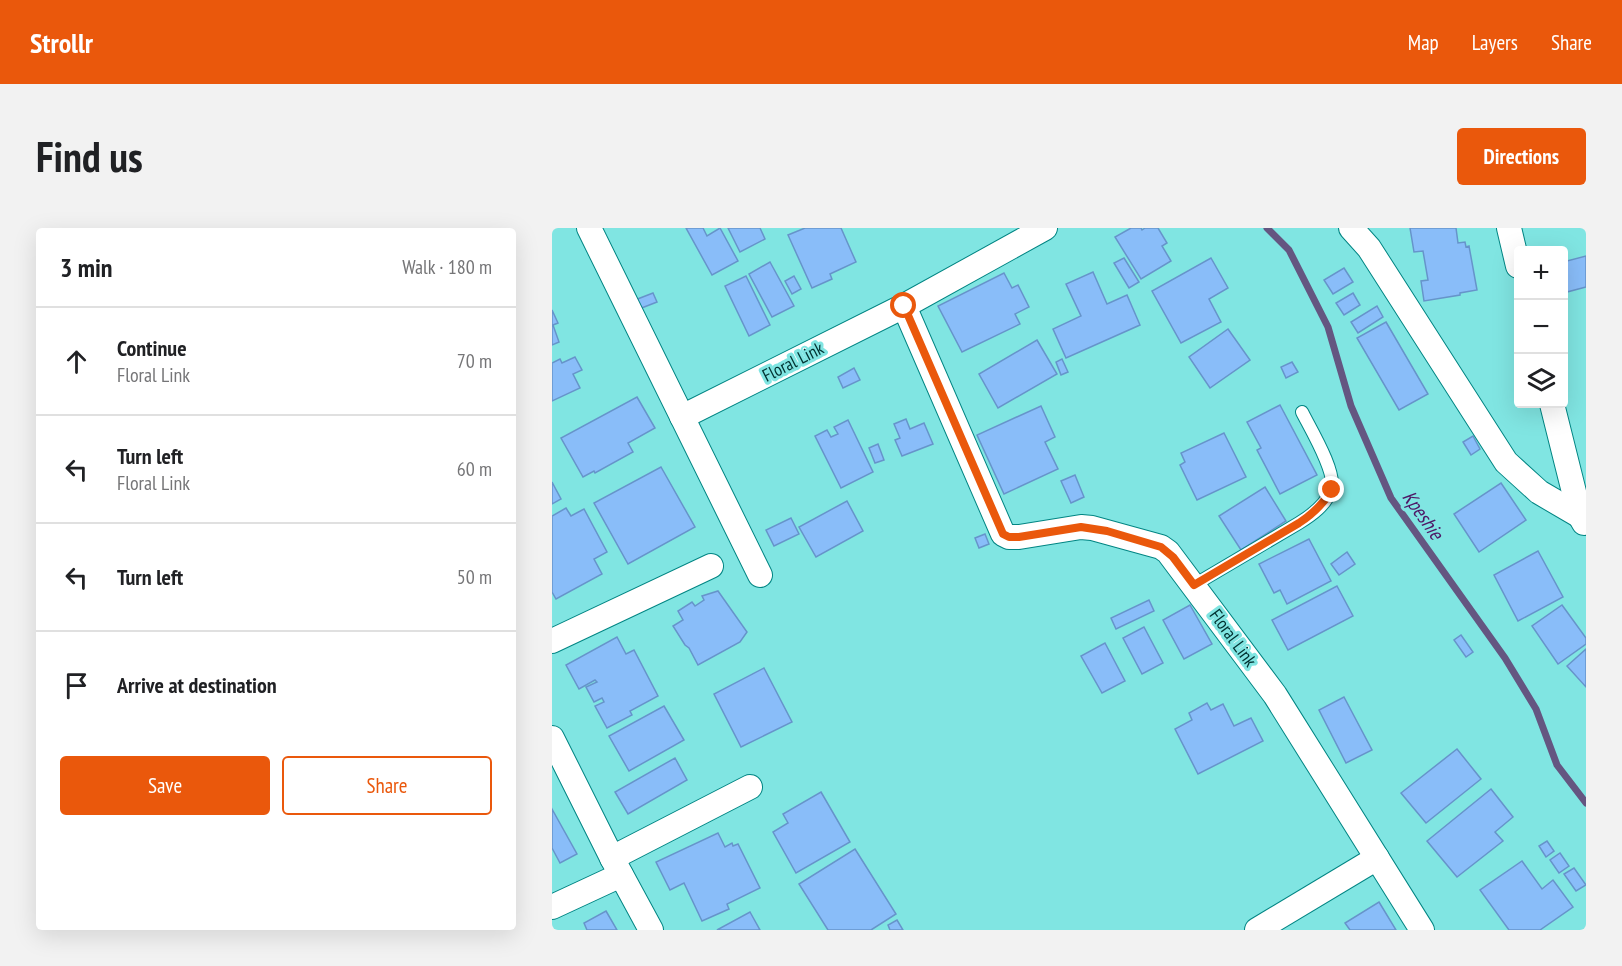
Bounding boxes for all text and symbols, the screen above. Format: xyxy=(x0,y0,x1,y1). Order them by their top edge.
text: Strollr xyxy=(30,24,93,61)
text: Map xyxy=(1408,29,1439,56)
text: Layers xyxy=(1472,29,1518,56)
text: Share xyxy=(1551,29,1592,56)
button: Directions xyxy=(1457,128,1586,185)
text: Find us xyxy=(36,129,143,184)
map controls xyxy=(1514,246,1568,408)
button: + xyxy=(1514,246,1568,300)
text: 3 min xyxy=(60,251,113,284)
text: Walk · 180 m xyxy=(402,254,492,280)
route start xyxy=(890,292,916,318)
button: − xyxy=(1514,300,1568,354)
text: Continue xyxy=(117,334,187,362)
street label: Floral Link xyxy=(758,336,827,387)
icon: ahead xyxy=(60,345,93,378)
text: 70 m xyxy=(457,348,492,374)
button: layers xyxy=(1514,354,1568,408)
text: Floral Link xyxy=(117,362,190,388)
text: Turn left xyxy=(117,442,183,470)
icon: left xyxy=(60,453,93,486)
text: 60 m xyxy=(457,456,492,482)
text: Floral Link xyxy=(117,470,190,496)
route end xyxy=(1318,476,1344,502)
water label: Kpeshie xyxy=(1397,485,1450,546)
icon: left xyxy=(60,561,93,594)
text: Turn left xyxy=(117,563,183,591)
text: 50 m xyxy=(457,564,492,590)
street label: Floral Link xyxy=(1205,604,1262,671)
icon: arrive xyxy=(60,669,93,702)
text: Arrive at destination xyxy=(117,671,277,699)
button: Save xyxy=(60,756,270,815)
button: Share xyxy=(282,756,492,815)

